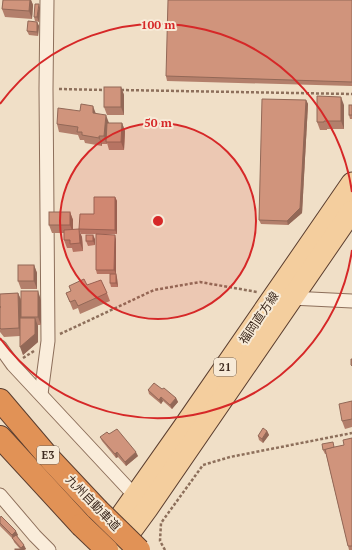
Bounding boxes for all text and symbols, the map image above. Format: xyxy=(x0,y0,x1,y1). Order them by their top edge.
text: 100 m xyxy=(141,17,175,32)
text: 50 m xyxy=(144,115,172,130)
centre of rings xyxy=(151,214,165,228)
street label: 福岡直方線 xyxy=(236,289,282,347)
road number: 21 xyxy=(214,358,236,376)
road number: E3 xyxy=(37,446,59,464)
street label: 九州自動車道 xyxy=(63,472,124,534)

